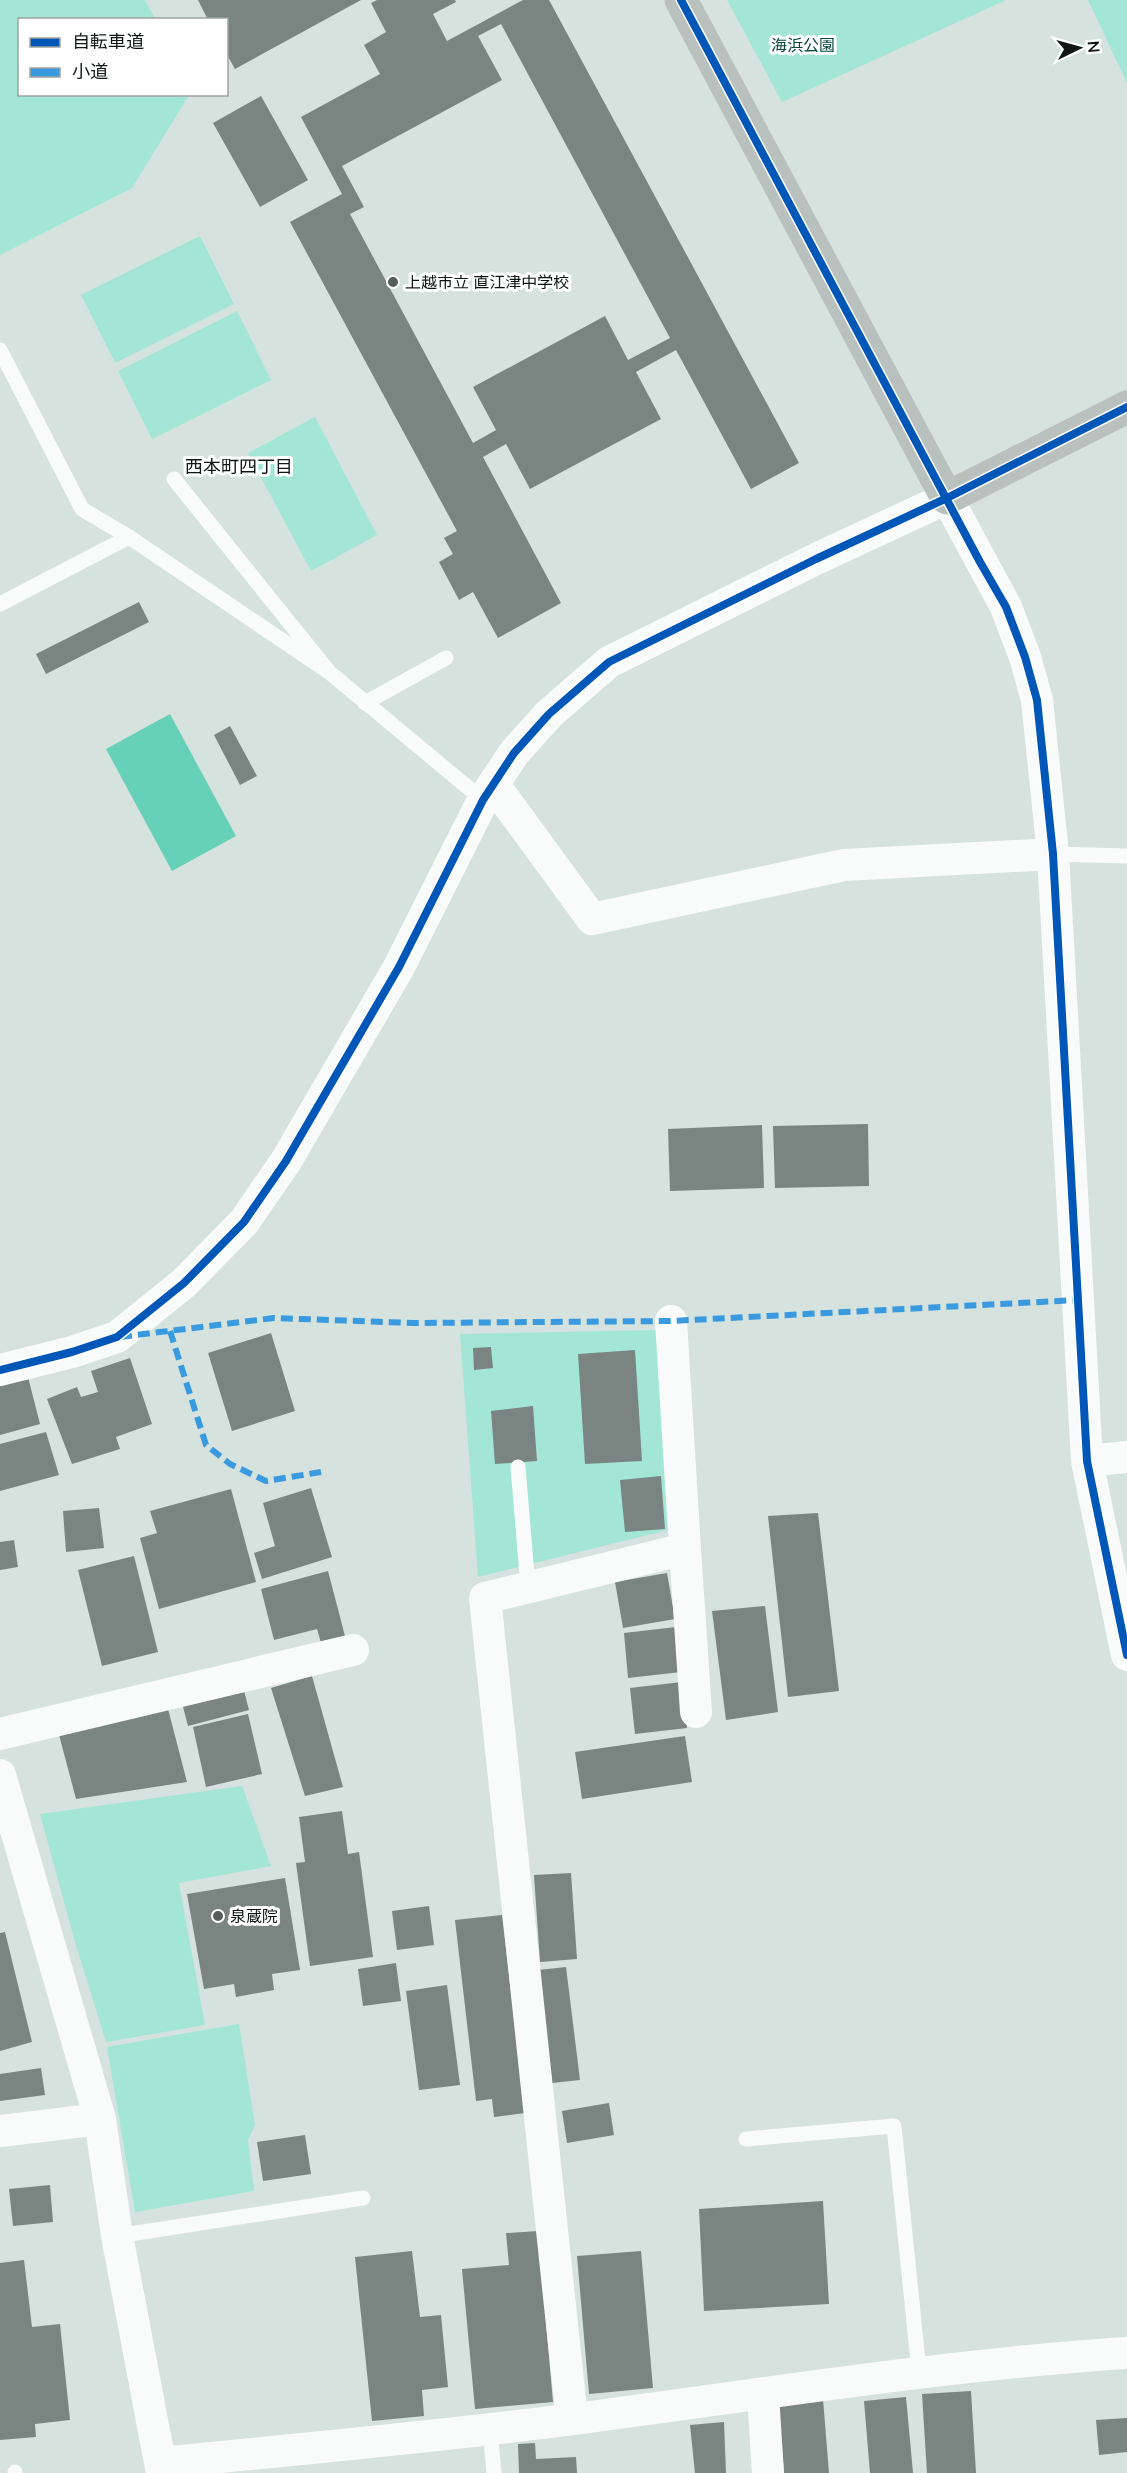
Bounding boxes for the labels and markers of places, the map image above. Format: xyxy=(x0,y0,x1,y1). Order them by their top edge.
place label: 上越市立 直江津中学校 xyxy=(405,272,569,292)
marker: 上越市立 直江津中学校 xyxy=(386,275,400,289)
place label: 泉蔵院 xyxy=(230,1906,278,1926)
marker: 泉蔵院 xyxy=(211,1909,225,1923)

